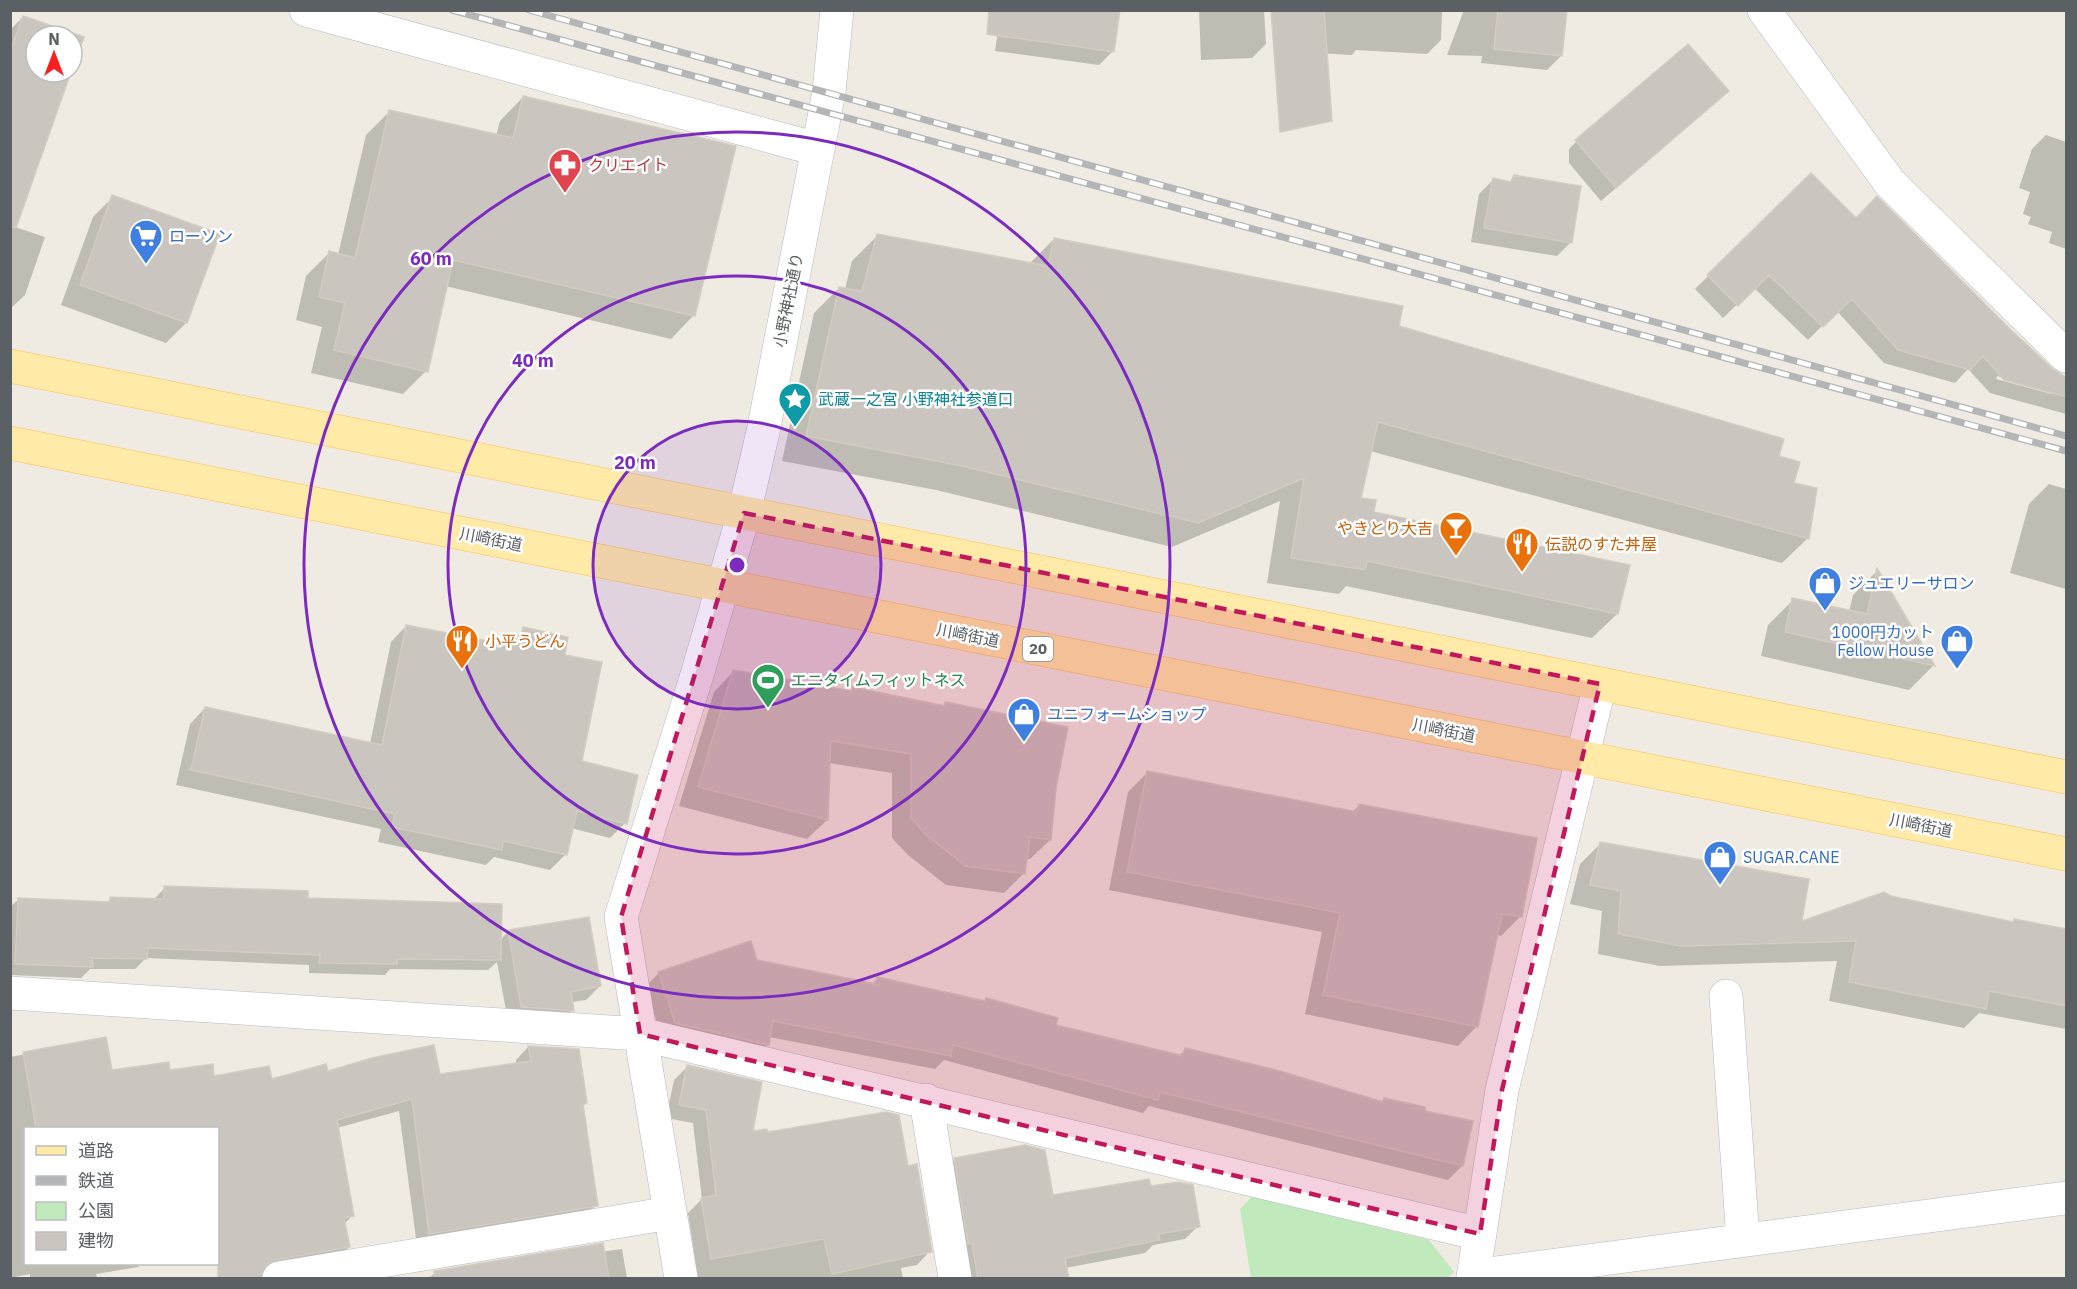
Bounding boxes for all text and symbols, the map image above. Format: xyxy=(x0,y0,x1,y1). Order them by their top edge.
north arrow xyxy=(24,24,84,84)
text: N xyxy=(48,29,60,49)
pharmacy icon: クリエイト xyxy=(547,147,583,194)
place label: クリエイト xyxy=(588,155,668,175)
supermarket icon: ローソン xyxy=(128,218,164,265)
place label: ローソン xyxy=(169,226,233,246)
text: 60 m xyxy=(410,247,452,270)
street label: 小野神社通り xyxy=(769,251,807,349)
text: 40 m xyxy=(512,349,554,372)
place icon: 武蔵一之宮 小野神社参道口 xyxy=(777,381,813,428)
place label: 武蔵一之宮 小野神社参道口 xyxy=(818,389,1014,409)
text: 20 m xyxy=(614,451,656,474)
bar icon: やきとり大吉 xyxy=(1438,510,1474,557)
place label: やきとり大吉 xyxy=(1337,518,1433,538)
street label: 川崎街道 xyxy=(458,523,524,555)
restaurant icon: 伝説のすた丼屋 xyxy=(1504,526,1540,573)
place label: 伝説のすた丼屋 xyxy=(1545,534,1657,554)
centre of rings xyxy=(727,555,747,575)
shop icon: ジュエリーサロン xyxy=(1807,565,1843,612)
place label: ジュエリーサロン xyxy=(1848,573,1975,593)
street label: 川崎街道 xyxy=(935,619,1001,651)
place label: 1000円カット Fellow House xyxy=(1832,622,1934,660)
restaurant icon: 小平うどん xyxy=(444,623,480,670)
shop icon: 1000円カット Fellow House xyxy=(1939,623,1975,670)
place label: 小平うどん xyxy=(485,631,565,651)
road number: 20 xyxy=(1023,637,1053,661)
sports icon: エニタイムフィットネス xyxy=(750,662,786,709)
place label: エニタイムフィットネス xyxy=(791,670,965,690)
shop icon: ユニフォームショップ xyxy=(1006,696,1042,743)
place label: ユニフォームショップ xyxy=(1047,704,1207,724)
street label: 川崎街道 xyxy=(1411,714,1477,746)
street label: 川崎街道 xyxy=(1888,809,1954,841)
shop icon: SUGAR.CANE xyxy=(1702,839,1738,886)
place label: SUGAR.CANE xyxy=(1743,847,1839,867)
legend xyxy=(24,1127,219,1265)
text: 道路 xyxy=(78,1139,114,1162)
text: 鉄道 xyxy=(78,1169,114,1192)
text: 公園 xyxy=(78,1199,114,1222)
text: 建物 xyxy=(78,1229,114,1252)

